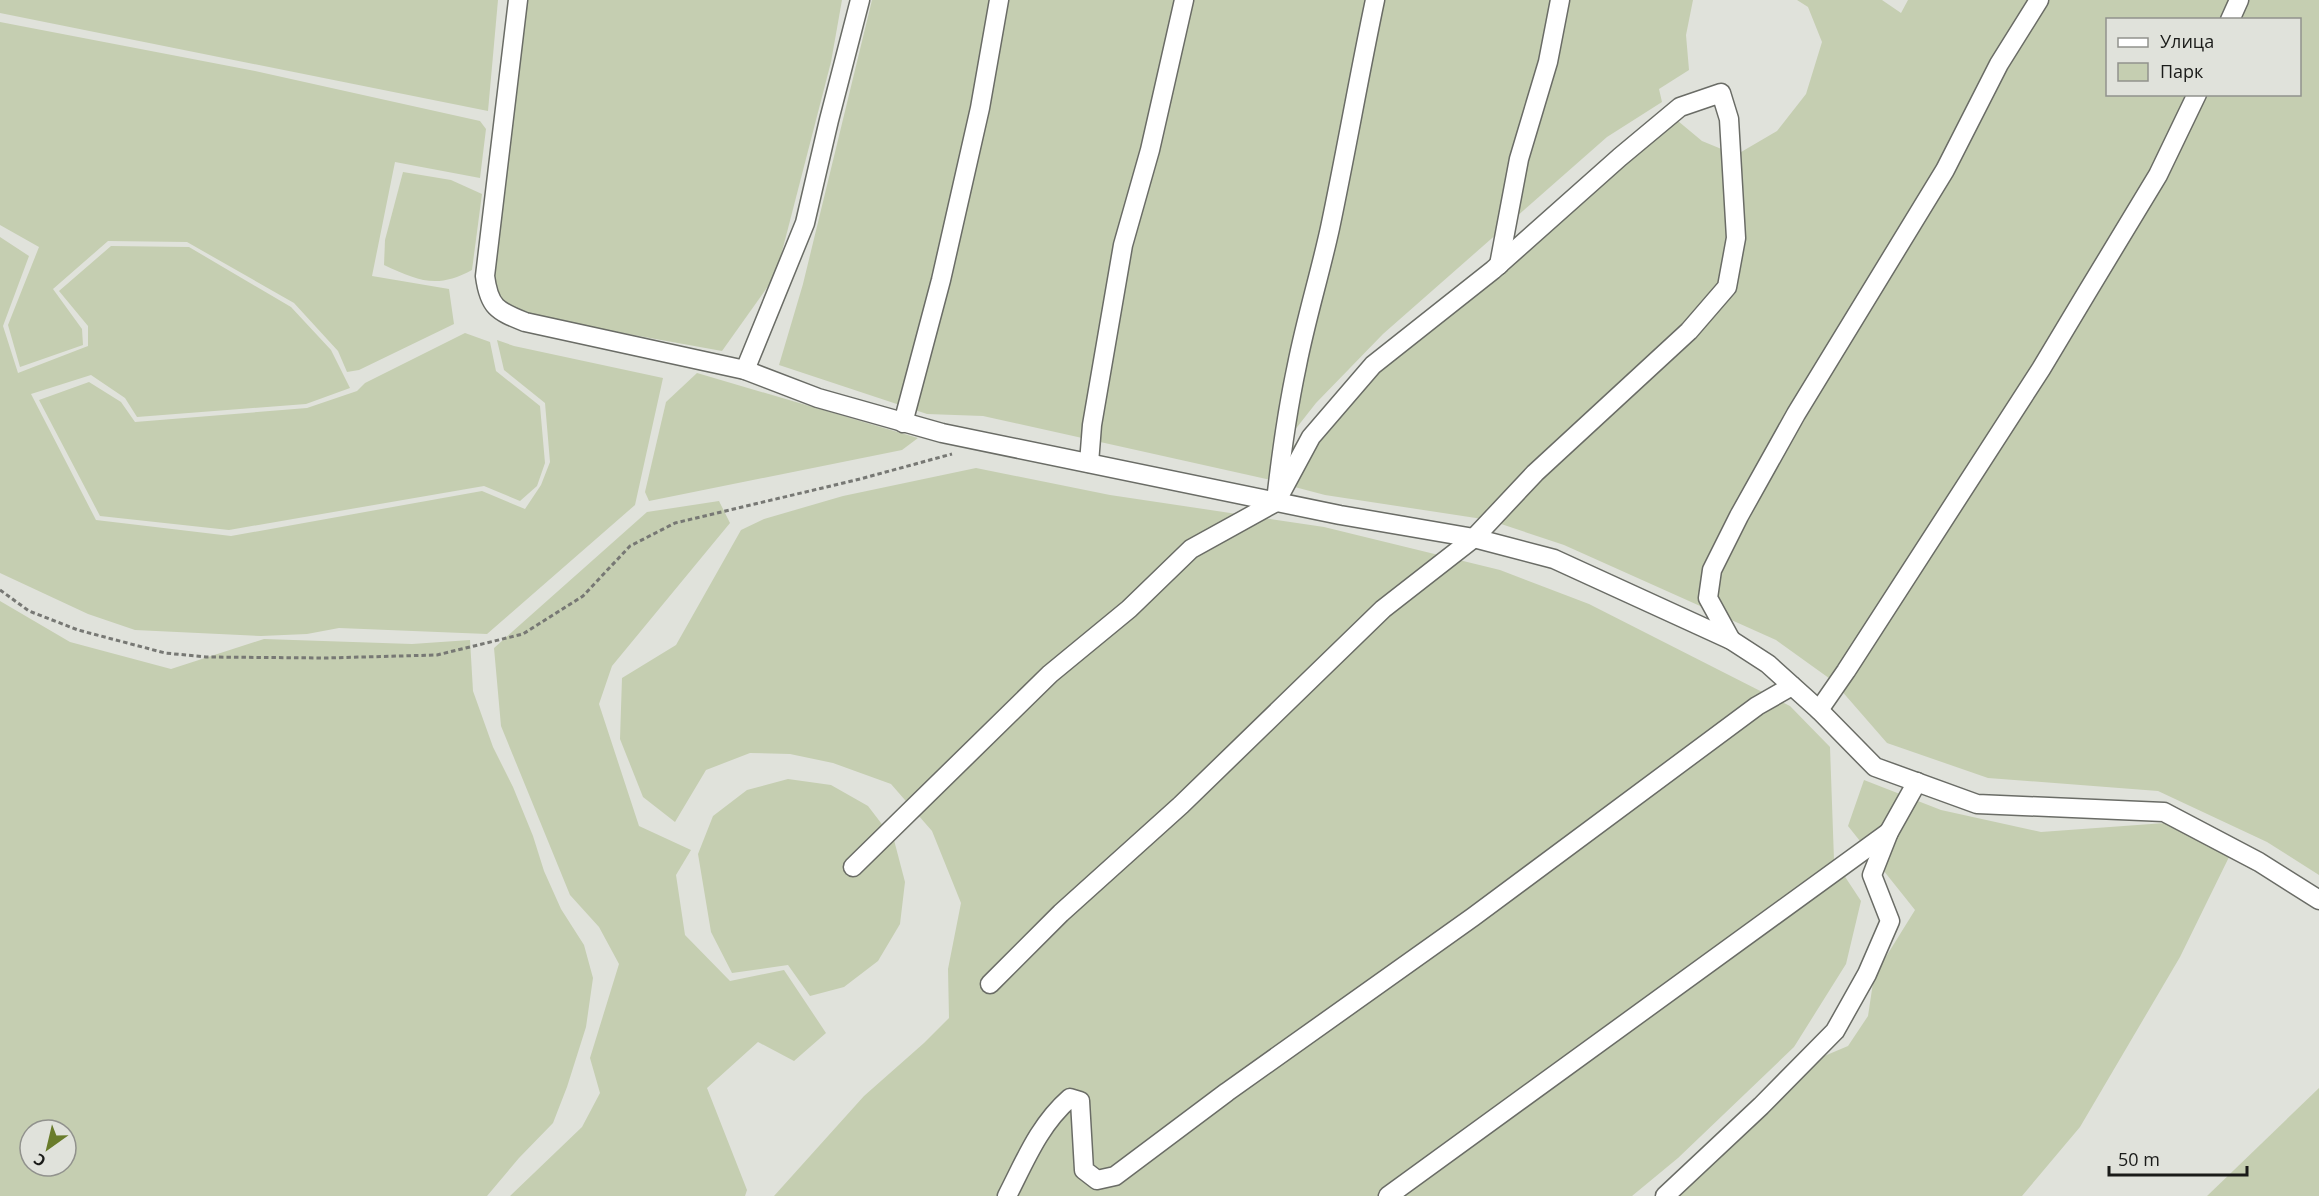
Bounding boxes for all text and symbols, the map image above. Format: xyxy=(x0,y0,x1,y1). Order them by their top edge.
legend xyxy=(2106,18,2301,96)
text: Улица xyxy=(2160,29,2214,53)
text: Парк xyxy=(2160,59,2204,83)
north arrow xyxy=(18,1118,78,1178)
scale bar xyxy=(2109,1139,2247,1177)
text: 50 m xyxy=(2118,1147,2160,1171)
text: С xyxy=(29,1148,50,1172)

